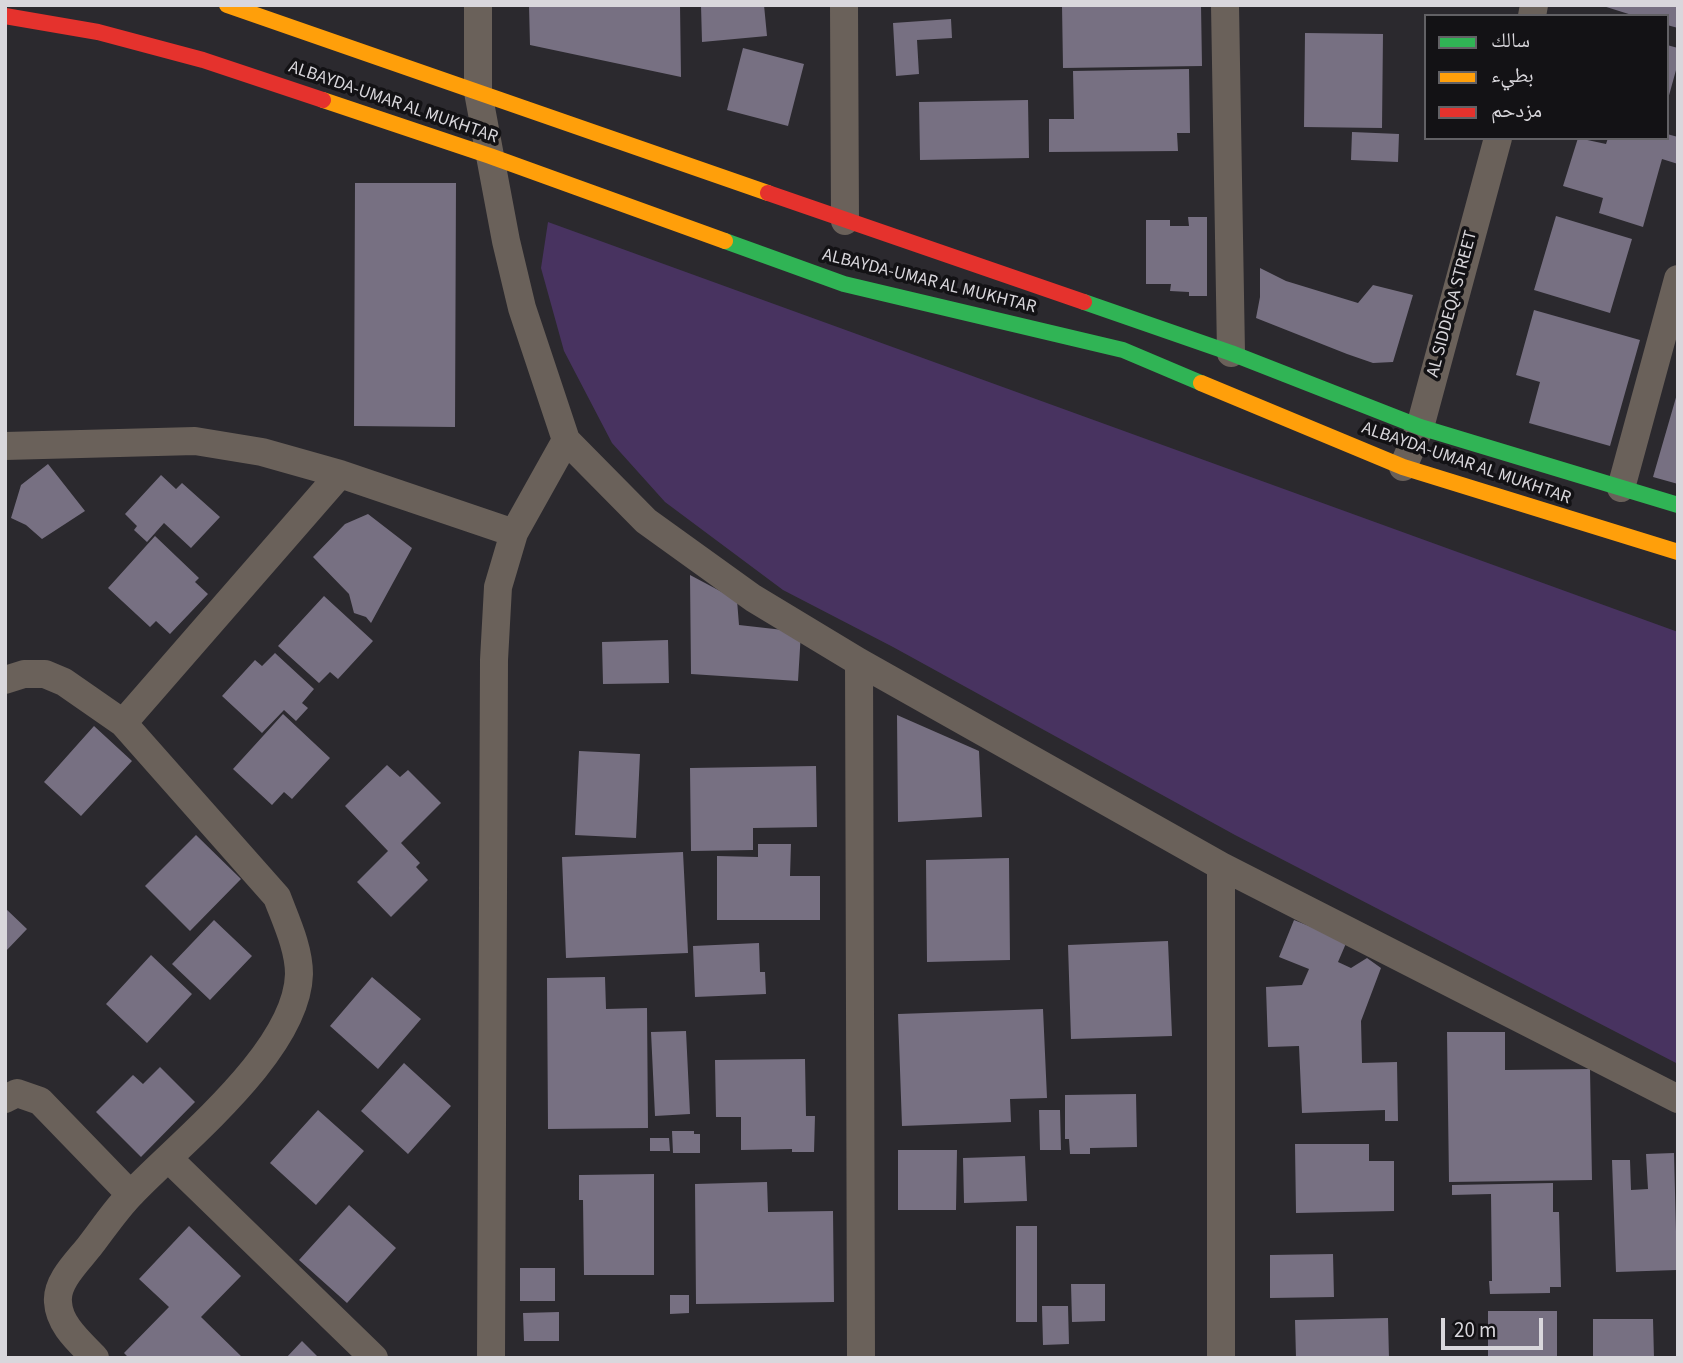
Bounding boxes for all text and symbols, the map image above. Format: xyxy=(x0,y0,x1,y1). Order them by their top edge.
legend xyxy=(1424,14,1669,140)
text: سالك xyxy=(1491,25,1530,55)
street label: ALBAYDA-UMAR AL MUKHTAR xyxy=(286,57,500,149)
text: بطيء xyxy=(1491,60,1534,90)
text: مزدحم xyxy=(1491,95,1542,125)
street label: AL SIDDEQA STREET xyxy=(1423,228,1483,380)
street label: ALBAYDA-UMAR AL MUKHTAR xyxy=(820,245,1038,319)
street label: ALBAYDA-UMAR AL MUKHTAR xyxy=(1359,418,1573,510)
scale bar xyxy=(1445,1304,1546,1348)
text: 20 m xyxy=(1454,1315,1496,1345)

